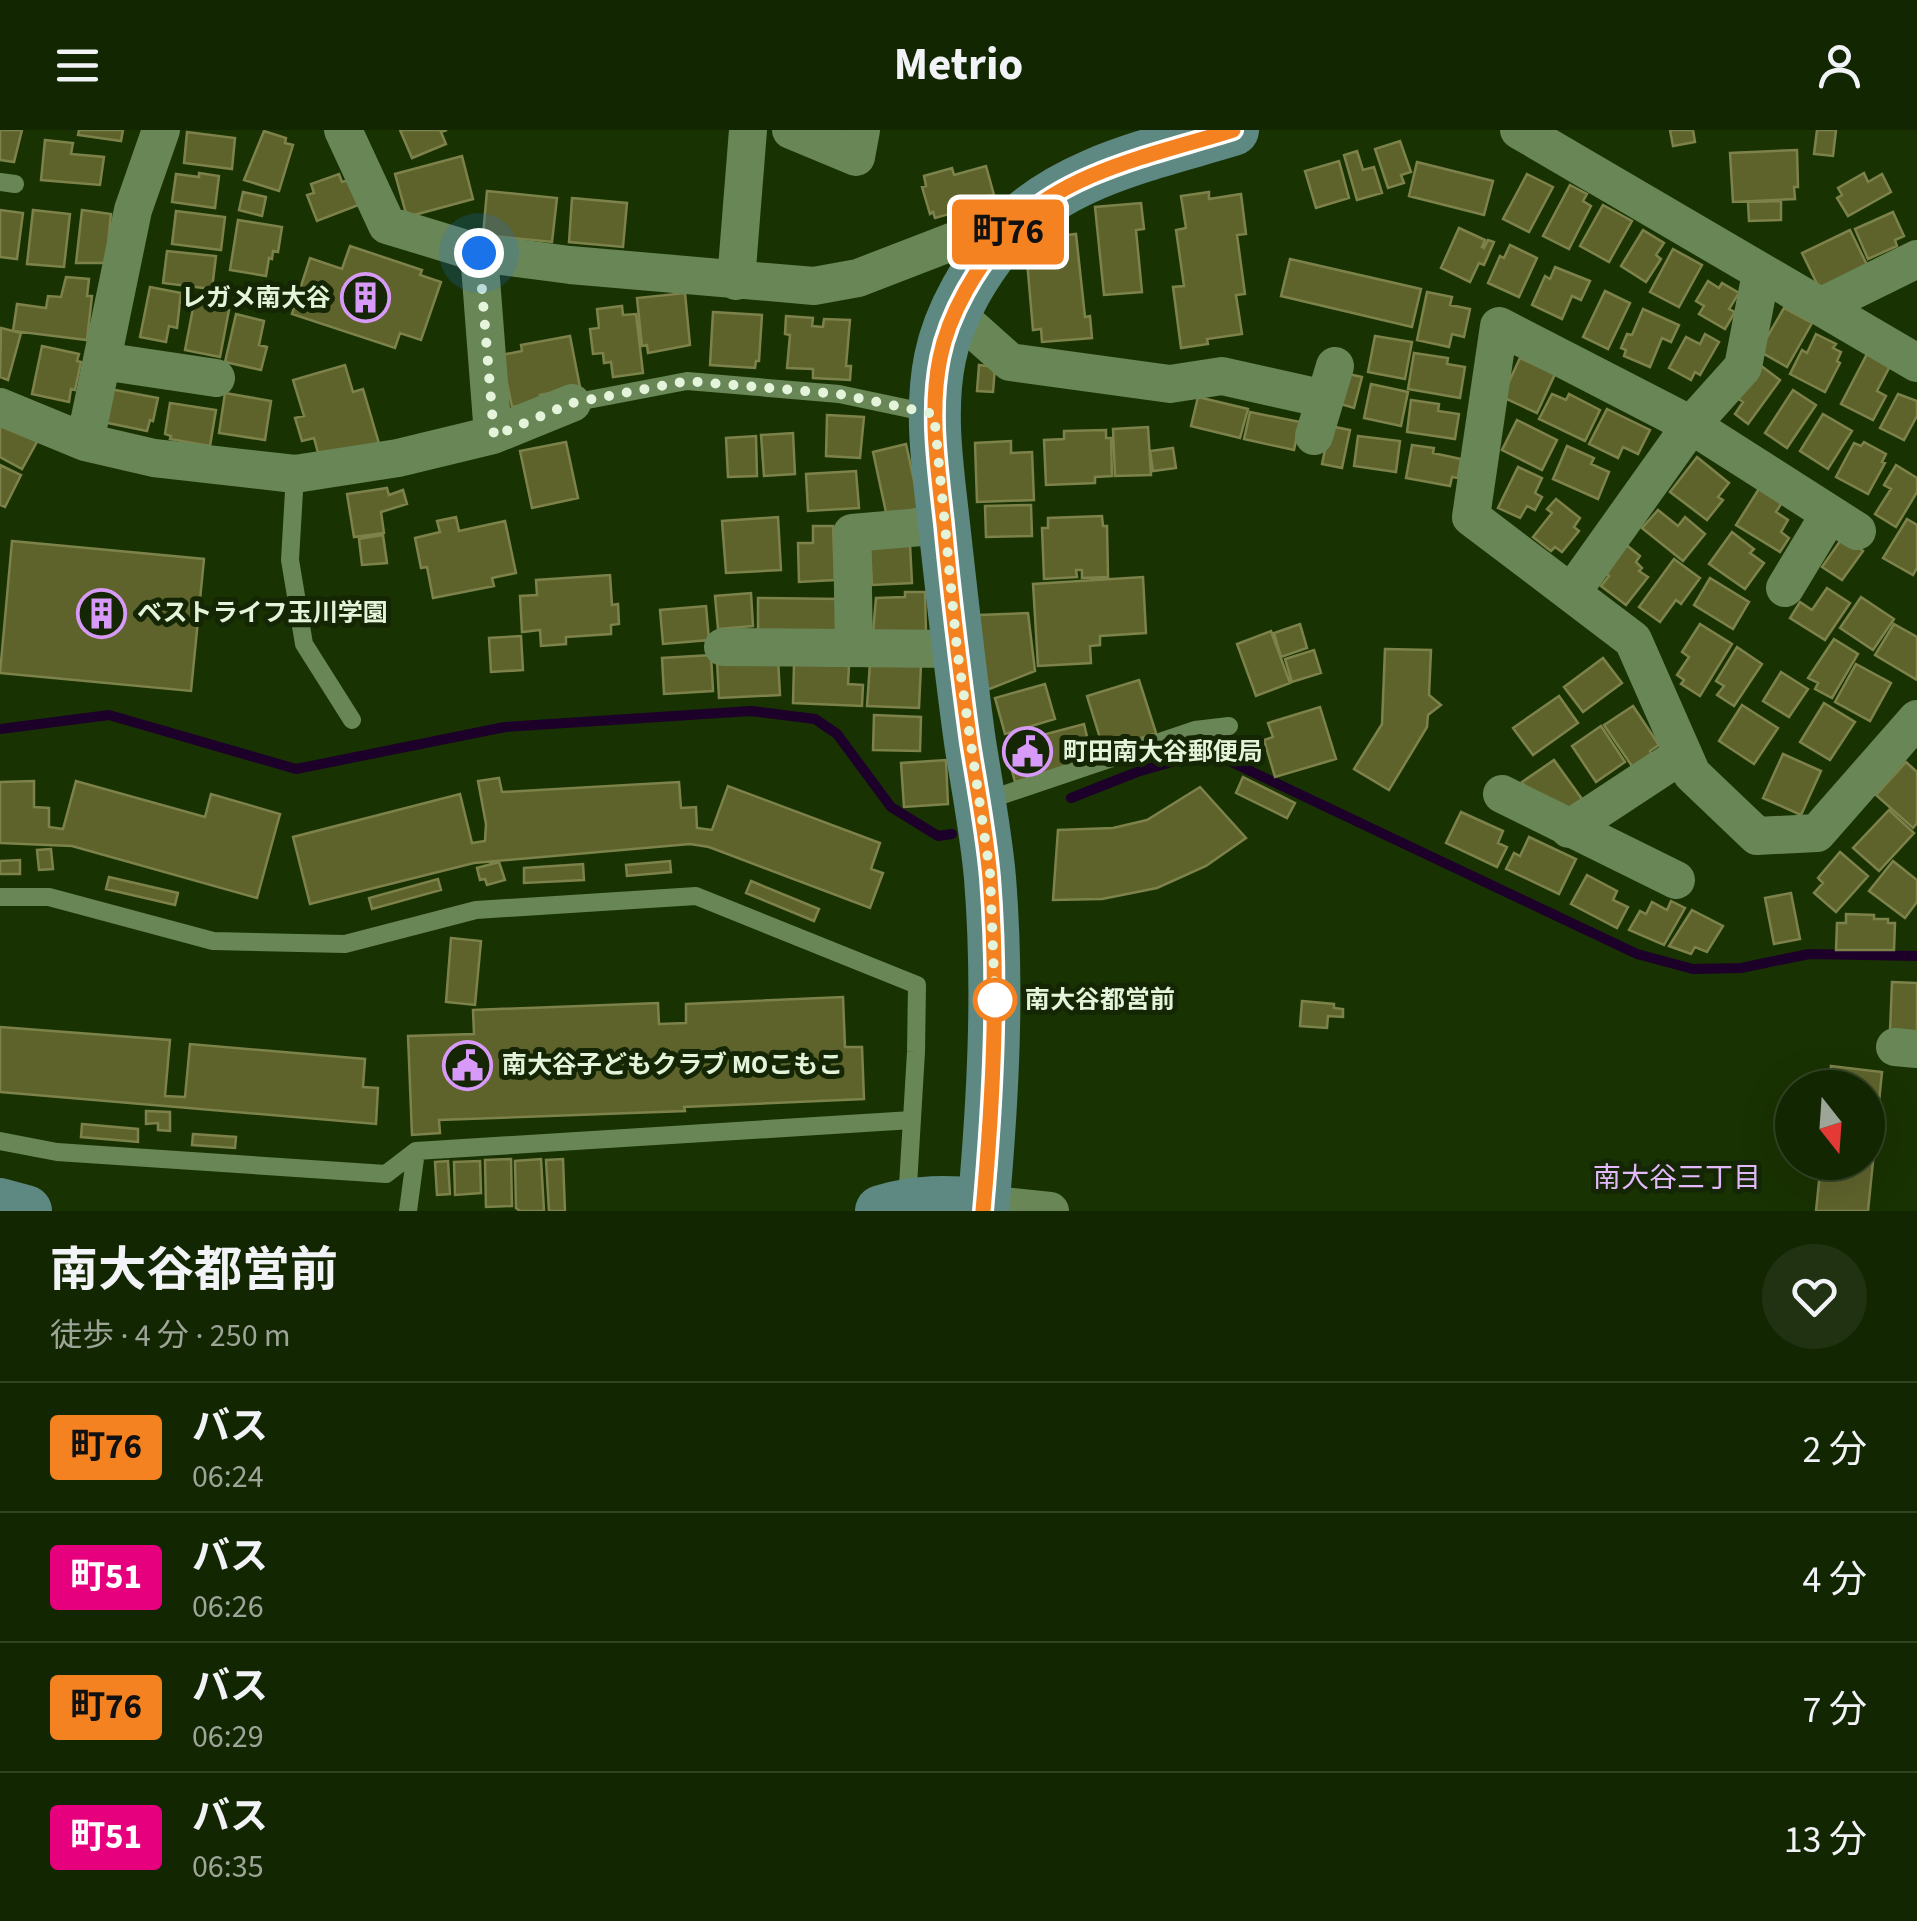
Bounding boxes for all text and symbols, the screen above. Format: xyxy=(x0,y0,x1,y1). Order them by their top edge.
text: Metrio xyxy=(894,33,1023,97)
icon: menu xyxy=(50,38,105,93)
icon: person xyxy=(1812,38,1867,93)
line badge: 町76 xyxy=(950,200,1066,264)
text: 町76 xyxy=(972,207,1044,257)
your location xyxy=(454,228,504,278)
building icon: レガメ南大谷 xyxy=(340,272,392,324)
place label: レガメ南大谷 xyxy=(181,280,331,316)
building icon: ベストライフ玉川学園 xyxy=(76,587,128,639)
place label: ベストライフ玉川学園 xyxy=(137,595,388,631)
public building icon: 町田南大谷郵便局 xyxy=(1002,726,1054,778)
place label: 町田南大谷郵便局 xyxy=(1063,734,1263,770)
marker: 南大谷都営前 xyxy=(974,979,1016,1021)
place label: 南大谷都営前 xyxy=(1025,982,1175,1018)
public building icon: 南大谷子どもクラブ MOこもこ xyxy=(441,1039,493,1091)
place label: 南大谷子どもクラブ MOこもこ xyxy=(502,1047,843,1083)
north arrow xyxy=(1775,1070,1885,1180)
map controls xyxy=(1775,1070,1885,1180)
district label: 南大谷三丁目 xyxy=(1593,1158,1761,1198)
text: 南大谷都営前 xyxy=(50,1237,338,1305)
button: heart xyxy=(1762,1244,1867,1349)
text: 徒歩 · 4 分 · 250 m xyxy=(50,1313,290,1359)
text: バス xyxy=(192,1400,268,1454)
text: 町76 xyxy=(70,1422,142,1472)
text: 2 分 xyxy=(1803,1423,1867,1477)
text: 06:24 xyxy=(192,1454,264,1500)
text: バス xyxy=(192,1530,268,1584)
text: 町51 xyxy=(70,1552,142,1602)
text: 4 分 xyxy=(1803,1553,1867,1607)
text: 06:26 xyxy=(192,1584,264,1630)
text: バス xyxy=(192,1660,268,1714)
text: 町76 xyxy=(70,1682,142,1732)
text: 7 分 xyxy=(1803,1683,1867,1737)
text: 06:29 xyxy=(192,1714,264,1760)
text: バス xyxy=(192,1790,268,1844)
text: 町51 xyxy=(70,1812,142,1862)
text: 13 分 xyxy=(1784,1813,1867,1867)
text: 06:35 xyxy=(192,1844,264,1890)

